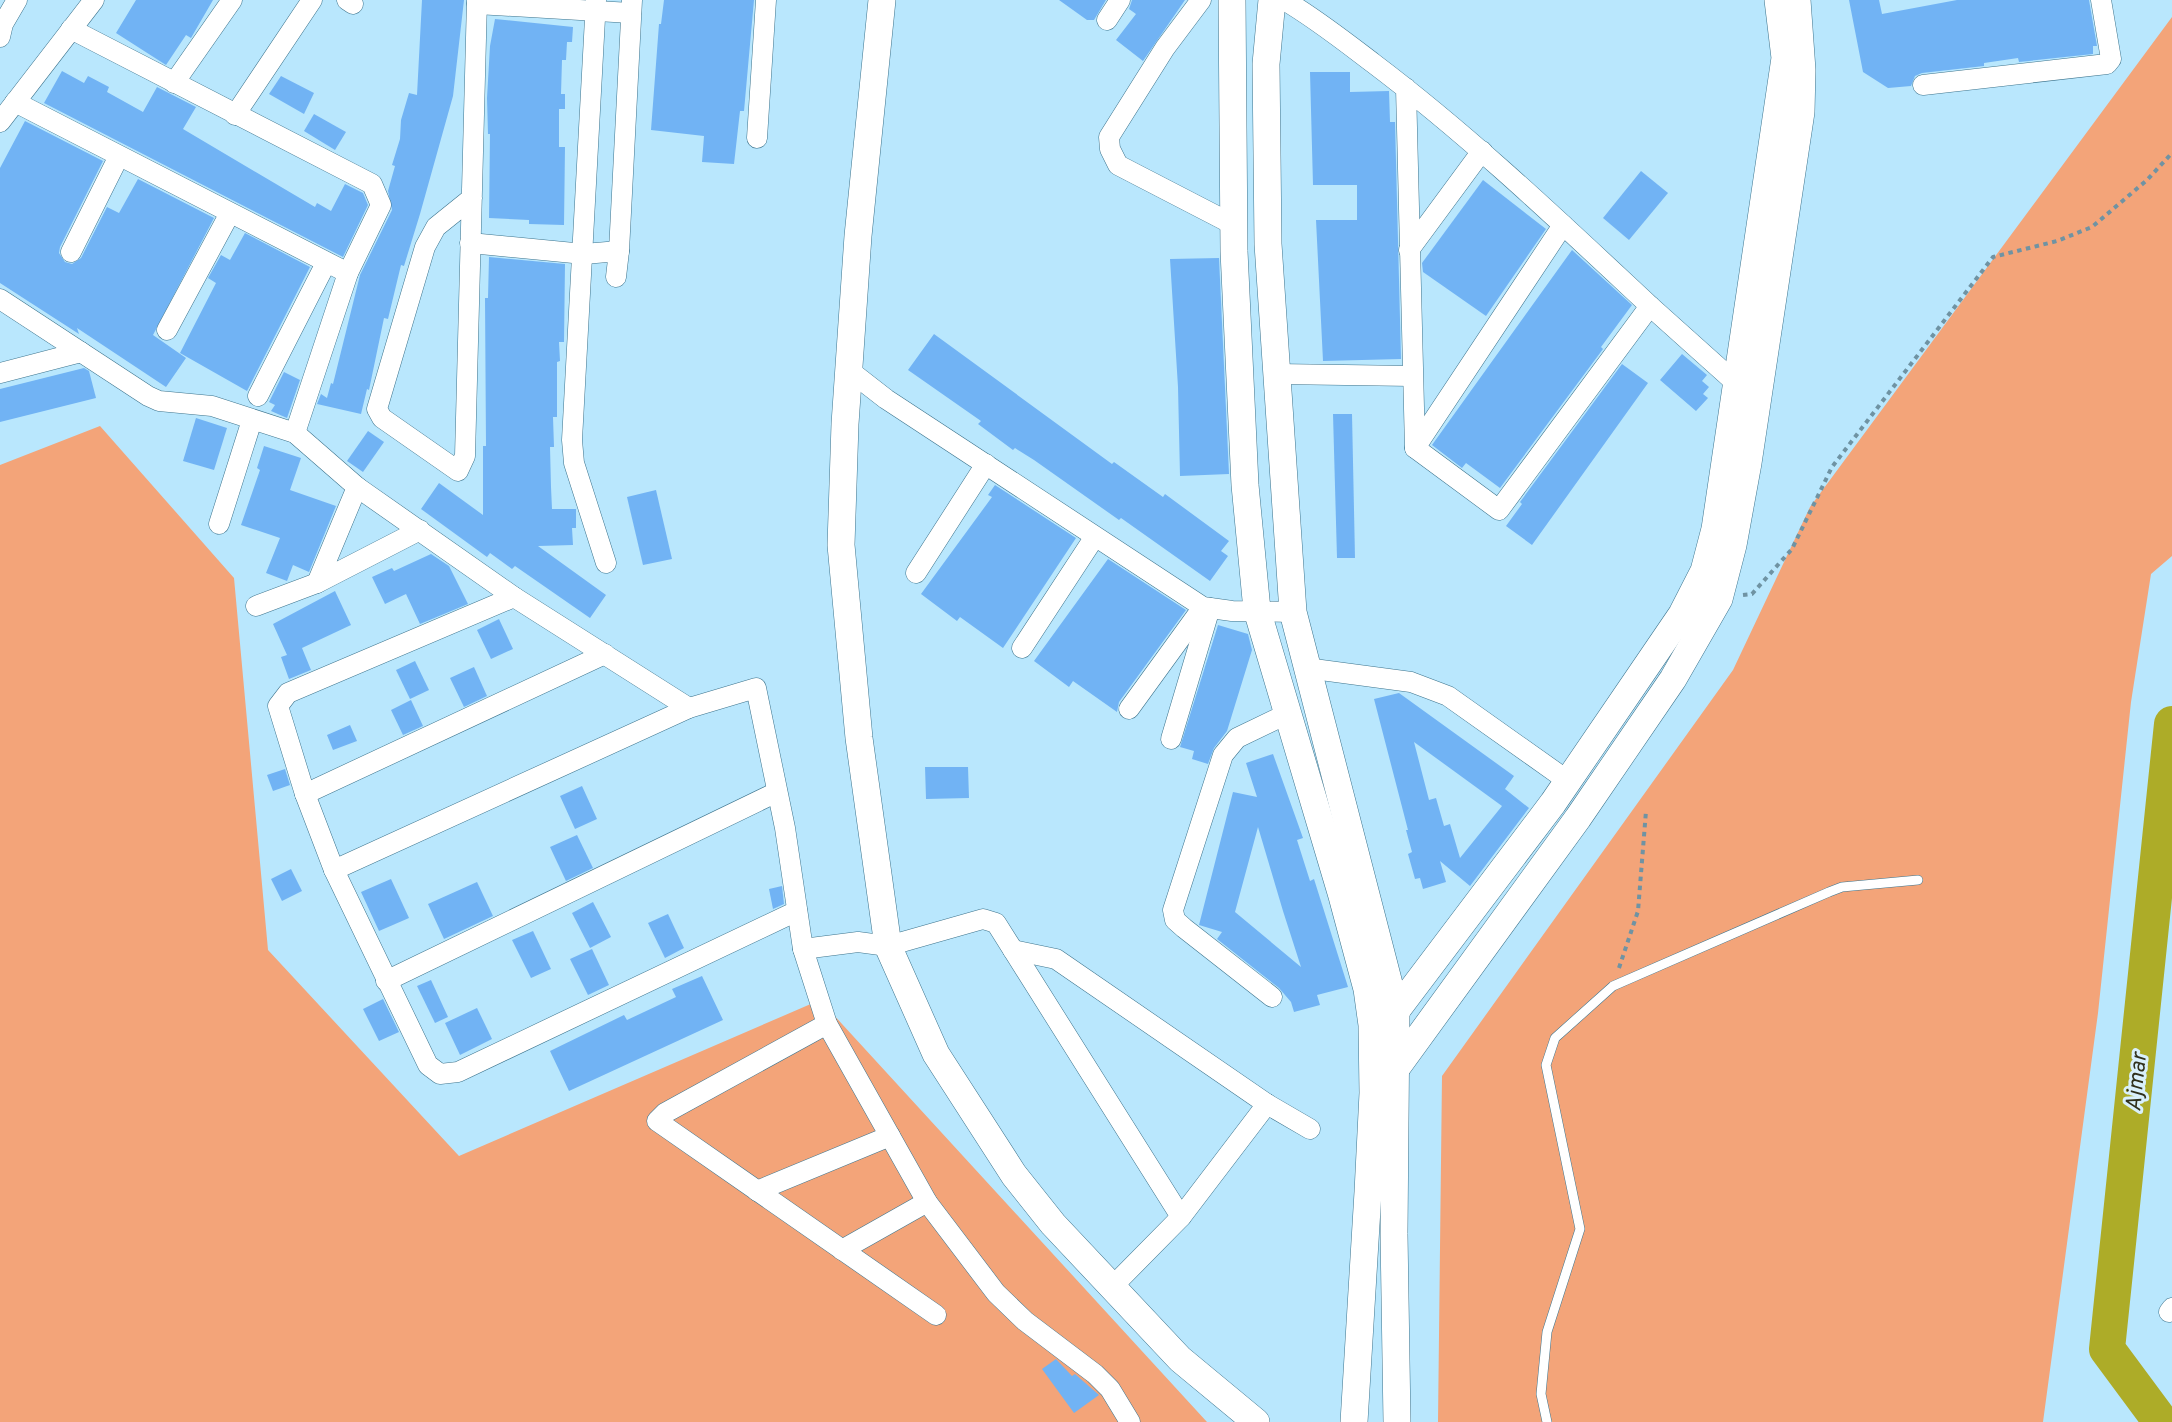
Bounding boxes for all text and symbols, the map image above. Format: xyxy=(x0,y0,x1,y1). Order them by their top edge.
water label: Ajmar xyxy=(2121,1050,2154,1113)

